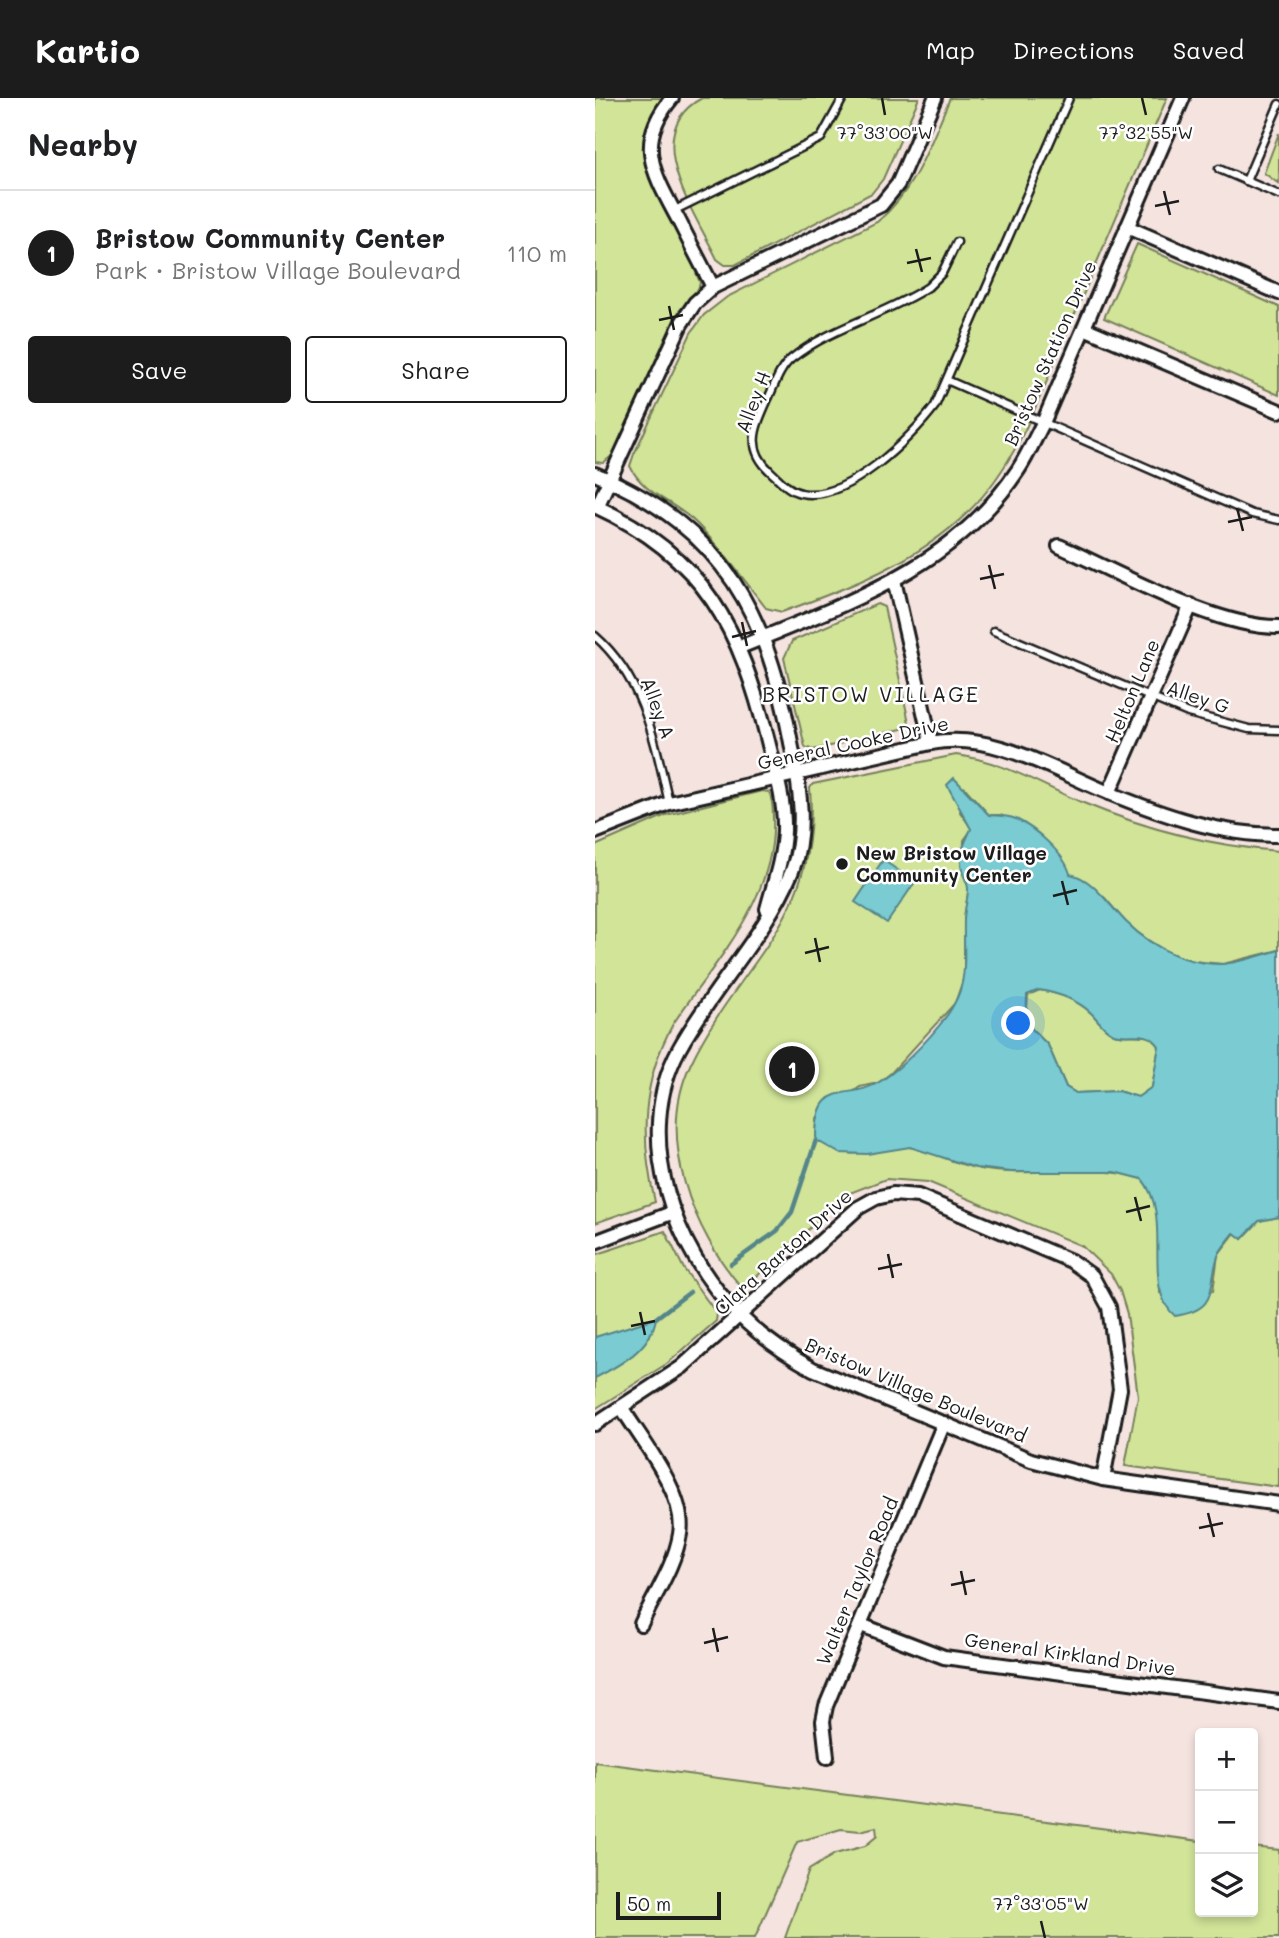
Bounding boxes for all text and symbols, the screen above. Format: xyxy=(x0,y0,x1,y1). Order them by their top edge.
text: Kartio xyxy=(35,28,140,71)
text: Map xyxy=(926,34,975,65)
text: Directions xyxy=(1013,34,1135,65)
text: Saved xyxy=(1173,34,1244,65)
text: 77°33'00"W xyxy=(837,120,933,144)
text: 77°32'55"W xyxy=(1099,120,1193,144)
text: Nearby xyxy=(28,124,138,164)
text: Bristow Community Center xyxy=(95,221,445,255)
text: 1 xyxy=(46,238,56,268)
text: 110 m xyxy=(507,238,567,268)
text: Park · Bristow Village Boulevard xyxy=(95,255,461,285)
street label: Bristow Station Drive xyxy=(997,256,1102,449)
button: Save xyxy=(28,336,291,403)
button: Share xyxy=(305,336,567,403)
street label: Alley H xyxy=(729,367,776,436)
street label: Helton Lane xyxy=(1098,635,1165,747)
street label: Alley A xyxy=(636,674,681,742)
street label: Alley G xyxy=(1164,674,1233,719)
district label: BRISTOW VILLAGE xyxy=(762,680,980,707)
street label: General Cooke Drive xyxy=(755,710,951,775)
place label: New Bristow Village Community Center xyxy=(856,840,1047,887)
marker: New Bristow Village Community Center xyxy=(834,856,850,872)
your location xyxy=(1001,1006,1035,1040)
pin: 1 xyxy=(769,1043,815,1095)
street label: Clara Barton Drive xyxy=(708,1183,857,1320)
street label: Bristow Village Boulevard xyxy=(802,1331,1031,1448)
street label: Walter Taylor Road xyxy=(810,1493,903,1669)
street label: General Kirkland Drive xyxy=(963,1626,1177,1681)
map controls xyxy=(1195,1728,1258,1917)
button: + xyxy=(1195,1728,1258,1791)
button: − xyxy=(1195,1791,1258,1854)
button: layers xyxy=(1195,1854,1258,1917)
scale bar xyxy=(616,1889,721,1921)
text: 50 m xyxy=(627,1891,671,1916)
text: 77°33'05"W xyxy=(993,1891,1089,1915)

